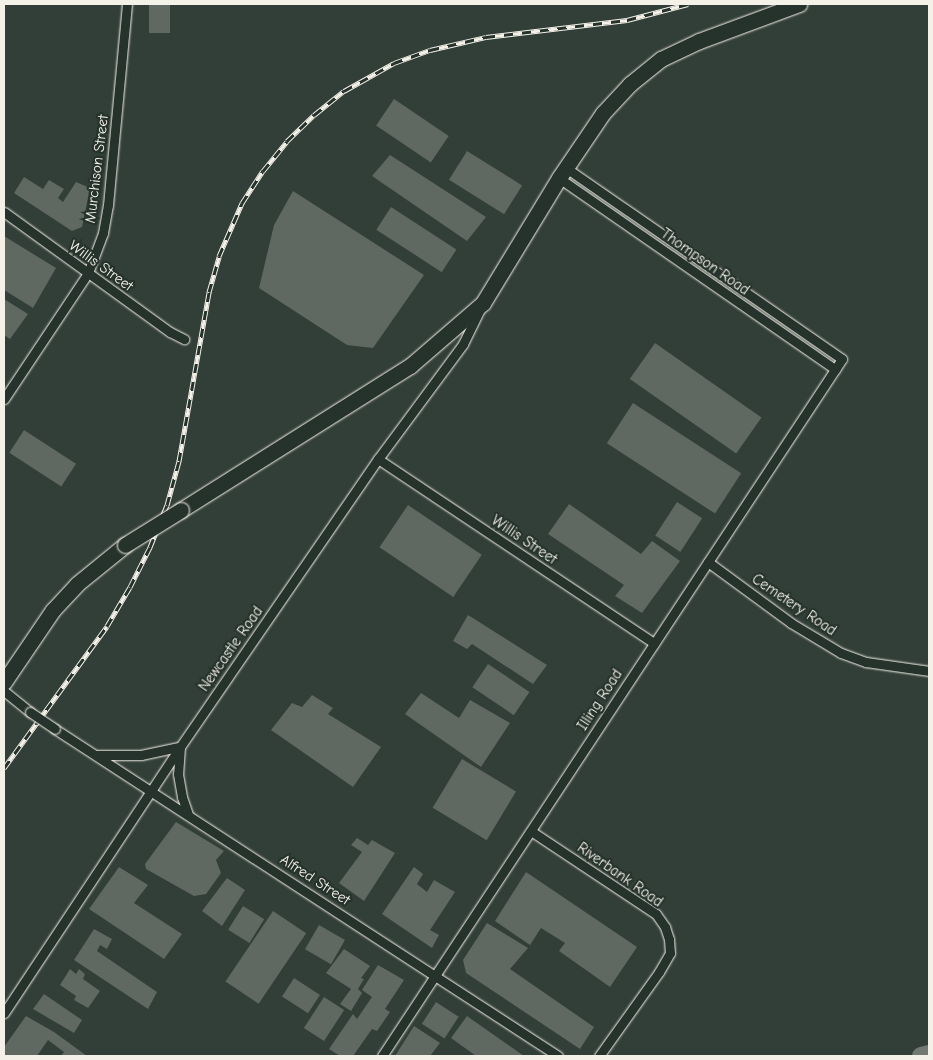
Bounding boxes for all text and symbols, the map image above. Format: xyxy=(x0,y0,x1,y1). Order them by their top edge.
street label: Murchison Street xyxy=(81,114,113,224)
street label: Thompson Road xyxy=(657,225,753,299)
street label: Willis Street xyxy=(65,237,137,295)
street label: Willis Street xyxy=(488,512,560,568)
street label: Cemetery Road xyxy=(748,570,840,640)
street label: Newcastle Road xyxy=(195,603,267,695)
street label: Illing Road xyxy=(574,666,626,734)
street label: Riverbank Road xyxy=(574,839,666,911)
street label: Alfred Street xyxy=(277,851,353,909)

